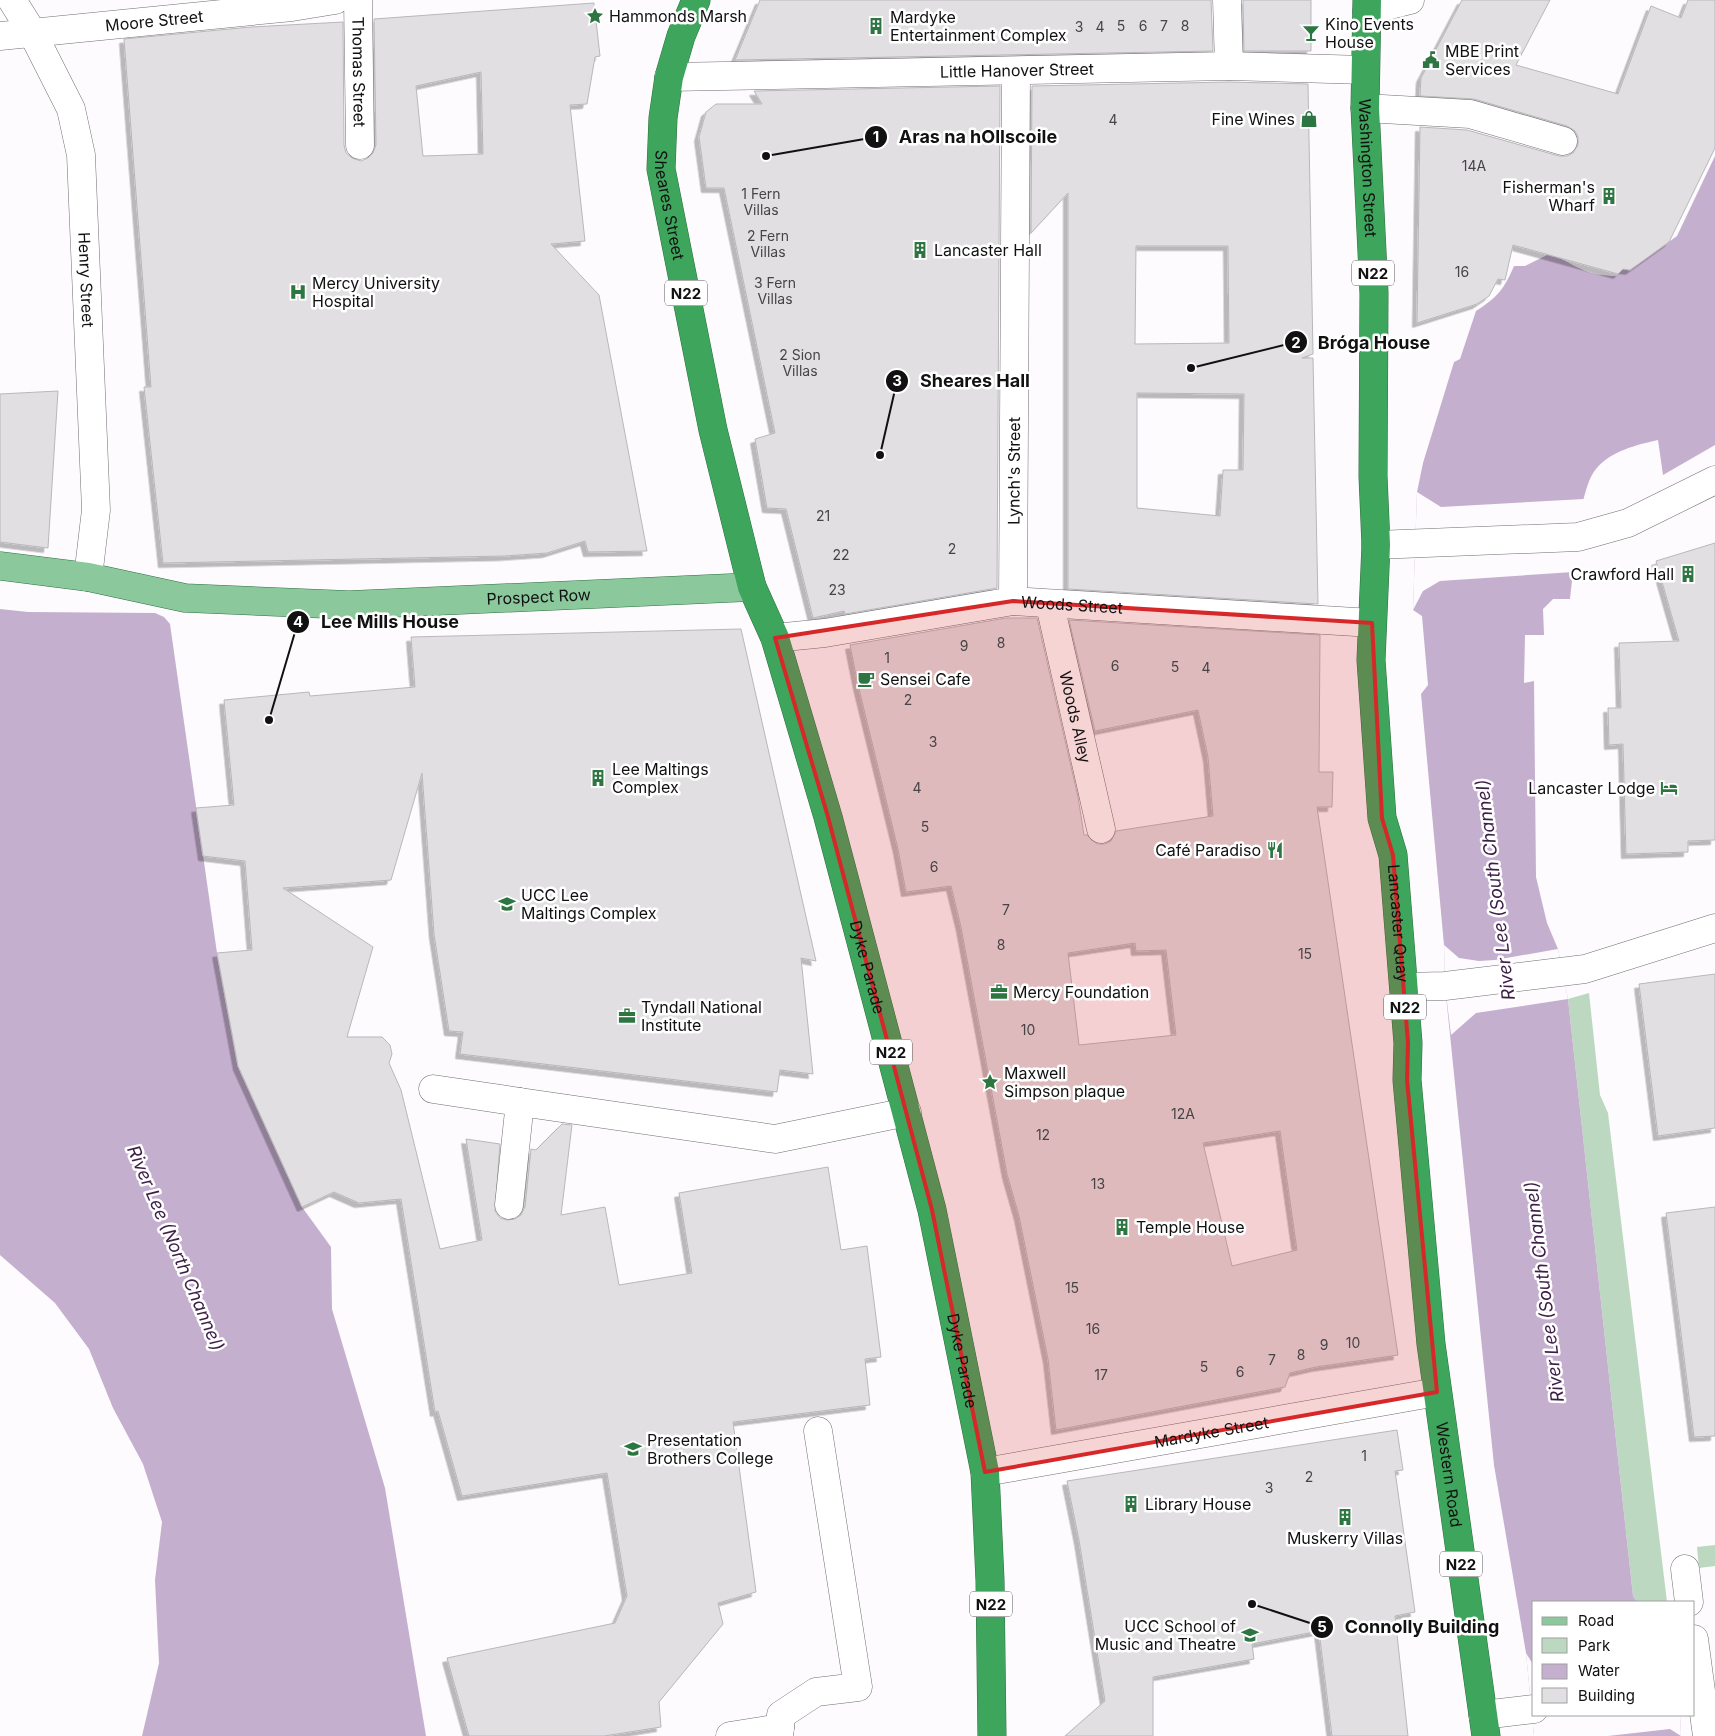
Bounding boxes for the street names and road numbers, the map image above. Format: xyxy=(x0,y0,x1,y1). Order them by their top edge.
street label: Moore Street xyxy=(104,6,204,35)
street label: Thomas Street xyxy=(348,17,370,127)
street label: Little Hanover Street xyxy=(940,59,1094,82)
street label: Washington Street xyxy=(1355,98,1381,238)
street label: Sheares Street xyxy=(651,150,689,262)
street label: Henry Street xyxy=(74,232,98,328)
road number: N22 xyxy=(1352,260,1394,286)
road number: N22 xyxy=(665,280,707,306)
street label: Lynch's Street xyxy=(1003,417,1024,525)
street label: Prospect Row xyxy=(486,584,591,609)
street label: Woods Street xyxy=(1020,592,1123,618)
street label: Woods Alley xyxy=(1055,669,1096,765)
street label: Lancaster Quay xyxy=(1384,863,1413,983)
street label: Dyke Parade xyxy=(846,918,890,1016)
road number: N22 xyxy=(1384,994,1426,1020)
road number: N22 xyxy=(870,1040,912,1064)
street label: Dyke Parade xyxy=(943,1312,982,1410)
street label: Mardyke Street xyxy=(1153,1412,1270,1452)
street label: Western Road xyxy=(1432,1421,1467,1528)
road number: N22 xyxy=(1440,1552,1482,1576)
road number: N22 xyxy=(970,1592,1012,1616)

